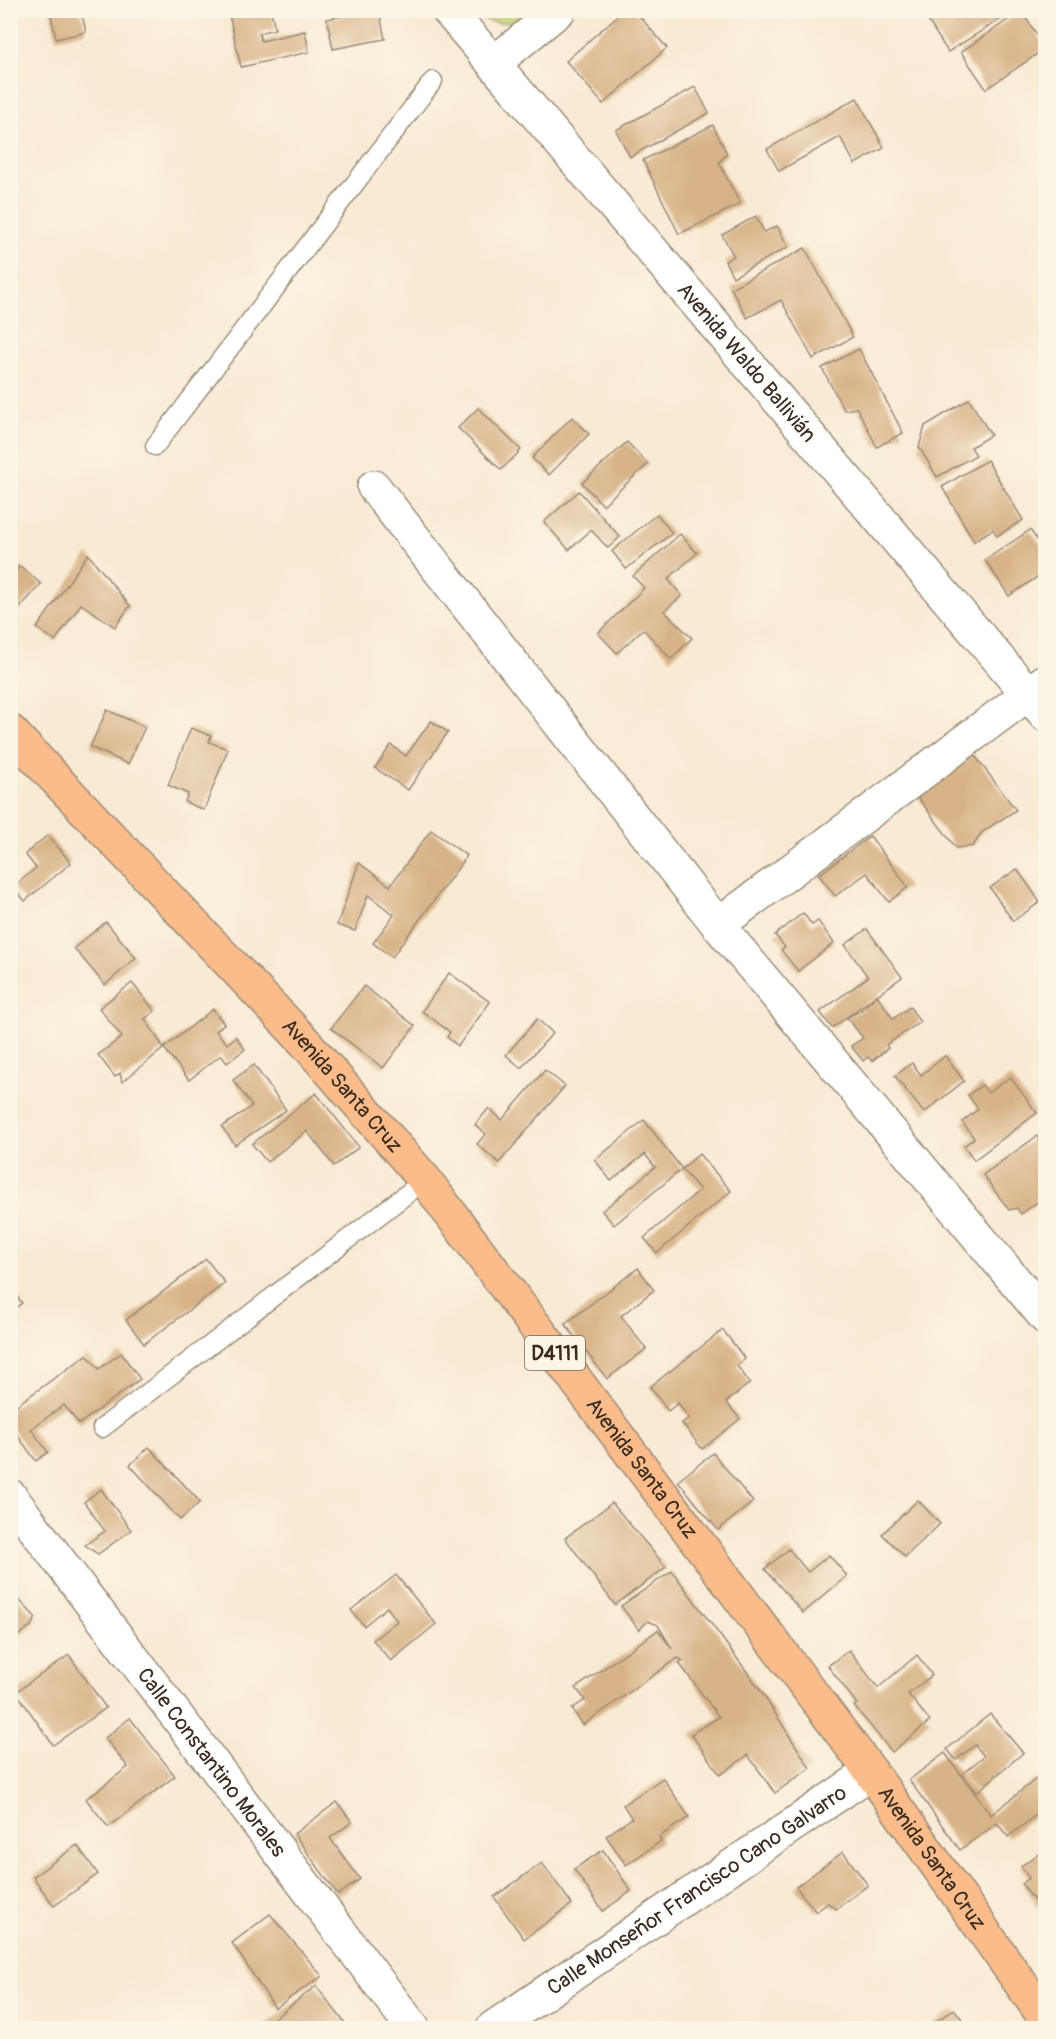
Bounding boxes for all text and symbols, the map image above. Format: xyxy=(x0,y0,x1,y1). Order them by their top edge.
street label: Avenida Waldo Ballivián xyxy=(671,277,822,448)
street label: Avenida Santa Cruz xyxy=(276,1013,408,1159)
road number: D4111 xyxy=(525,1336,585,1370)
street label: Avenida Santa Cruz xyxy=(580,1392,703,1544)
street label: Calle Constantino Morales xyxy=(131,1663,292,1863)
street label: Calle Monseñor Francisco Cano Galvarro xyxy=(542,1779,852,2001)
street label: Avenida Santa Cruz xyxy=(871,1781,992,1935)

